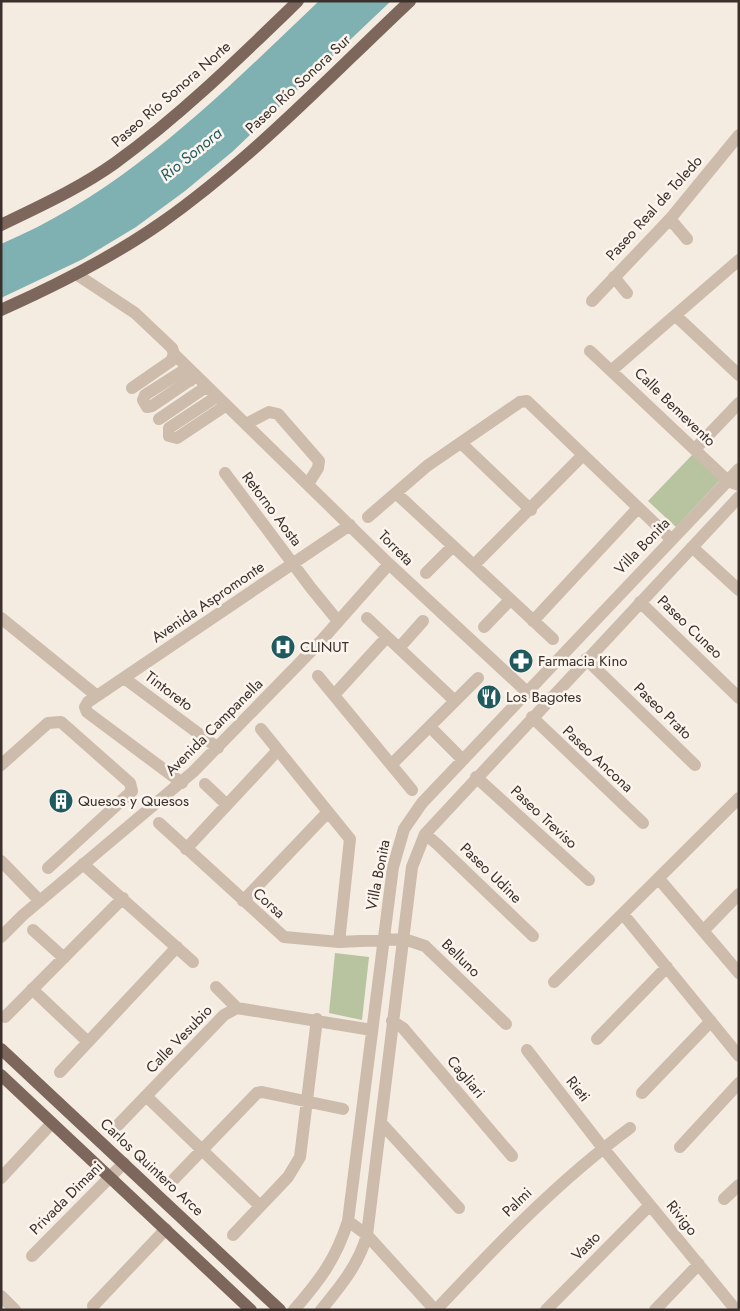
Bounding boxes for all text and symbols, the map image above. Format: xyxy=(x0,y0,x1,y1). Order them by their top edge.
street label: Paseo Río Sonora Sur xyxy=(240,29,356,139)
street label: Paseo Río Sonora Norte xyxy=(106,36,236,152)
water label: Rio Sonora xyxy=(155,122,227,186)
street label: Paseo Real de Toledo xyxy=(601,150,707,266)
street label: Calle Bemevento xyxy=(629,362,721,452)
street label: Retorno Aosta xyxy=(237,467,307,551)
street label: Villa Bonita xyxy=(609,513,675,579)
street label: Torreta xyxy=(373,525,419,571)
street label: Avenida Aspromonte xyxy=(147,556,269,648)
street label: Paseo Cuneo xyxy=(652,590,728,664)
hospital icon: CLINUT xyxy=(270,634,296,660)
place label: CLINUT xyxy=(300,636,349,658)
pharmacy icon: Farmacia Kino xyxy=(508,648,534,674)
place label: Farmacia Kino xyxy=(538,650,628,672)
street label: Tintoreto xyxy=(140,666,198,716)
street label: Avenida Campanella xyxy=(160,673,268,781)
street label: Paseo Prato xyxy=(629,678,697,744)
restaurant icon: Los Bagotes xyxy=(476,684,502,710)
place label: Los Bagotes xyxy=(506,686,581,708)
street label: Paseo Ancona xyxy=(558,720,638,798)
street label: Paseo Treviso xyxy=(506,780,582,854)
building icon: Quesos y Quesos xyxy=(48,788,74,814)
place label: Quesos y Quesos xyxy=(78,790,189,812)
street label: Villa Bonita xyxy=(360,838,396,912)
street label: Paseo Udine xyxy=(455,838,527,909)
street label: Corsa xyxy=(248,882,290,924)
street label: Belluno xyxy=(436,934,486,982)
street label: Calle Vesubio xyxy=(141,1000,217,1078)
street label: Cagliari xyxy=(442,1051,490,1103)
street label: Rieti xyxy=(561,1071,595,1107)
street label: Carlos Quintero Arce xyxy=(95,1113,209,1221)
street label: Privada Dimani xyxy=(24,1156,108,1240)
street label: Palmi xyxy=(497,1182,537,1222)
street label: Rivigo xyxy=(661,1196,703,1240)
street label: Vasto xyxy=(566,1226,606,1266)

